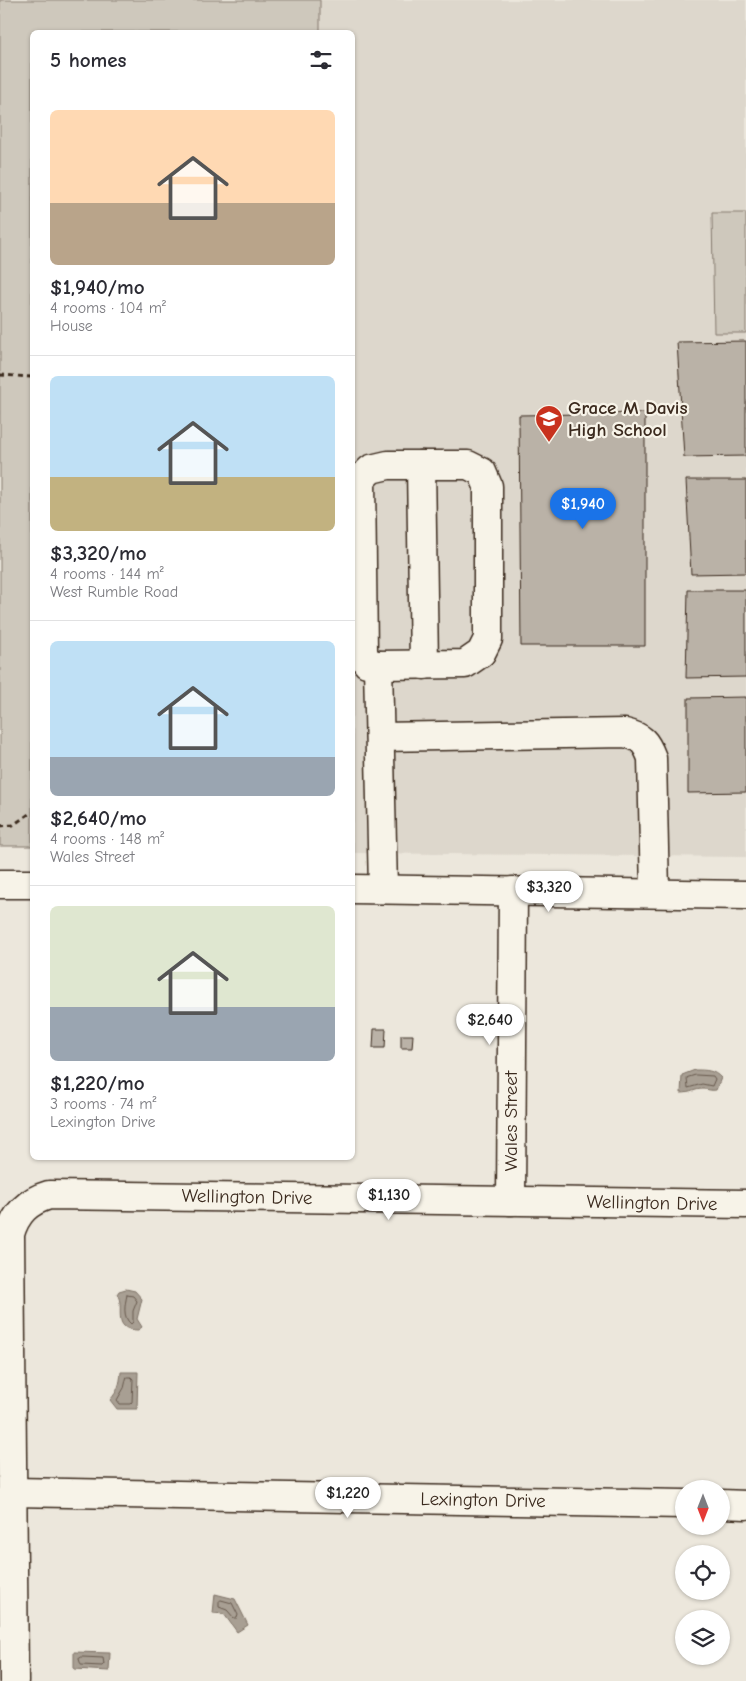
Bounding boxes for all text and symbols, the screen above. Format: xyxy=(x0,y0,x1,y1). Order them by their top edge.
icon: filters xyxy=(307,46,335,74)
text: 5 homes xyxy=(50,48,127,72)
icon: home xyxy=(148,143,238,233)
text: $1,940/mo xyxy=(50,275,145,299)
text: 4 rooms · 104 m² xyxy=(50,299,166,317)
text: House xyxy=(50,317,93,335)
place label: Grace M Davis High School xyxy=(568,397,688,441)
school or university icon: Grace M Davis High School xyxy=(534,404,564,443)
icon: home xyxy=(148,408,238,498)
pin: $1,940 xyxy=(542,488,624,530)
text: $1,940 xyxy=(561,495,605,513)
text: $3,320/mo xyxy=(50,541,147,565)
text: 4 rooms · 144 m² xyxy=(50,565,164,583)
text: West Rumble Road xyxy=(50,583,178,601)
icon: home xyxy=(148,673,238,763)
text: $2,640/mo xyxy=(50,806,147,830)
text: 4 rooms · 148 m² xyxy=(50,830,164,848)
text: Wales Street xyxy=(50,848,135,866)
pin: $3,320 xyxy=(508,870,590,913)
text: $3,320 xyxy=(526,878,572,896)
icon: home xyxy=(148,938,238,1028)
pin: $2,640 xyxy=(449,1004,531,1046)
text: $2,640 xyxy=(467,1011,513,1029)
street label: Wales Street xyxy=(500,1070,522,1171)
text: $1,220/mo xyxy=(50,1071,145,1095)
text: 3 rooms · 74 m² xyxy=(50,1095,156,1113)
text: Lexington Drive xyxy=(50,1113,155,1131)
pin: $1,130 xyxy=(348,1178,430,1221)
street label: Wellington Drive xyxy=(182,1185,312,1209)
text: $1,130 xyxy=(368,1186,410,1204)
street label: Wellington Drive xyxy=(587,1191,717,1215)
pin: $1,220 xyxy=(307,1476,389,1519)
north arrow xyxy=(675,1480,730,1535)
map controls xyxy=(675,1480,730,1665)
text: $1,220 xyxy=(326,1484,370,1502)
street label: Lexington Drive xyxy=(420,1488,546,1512)
button: locate xyxy=(675,1545,730,1600)
button: layers xyxy=(675,1610,730,1665)

